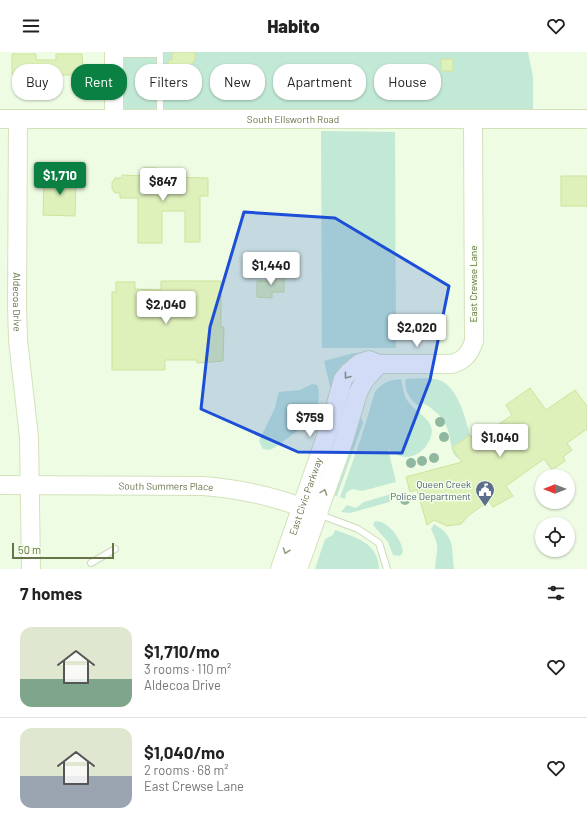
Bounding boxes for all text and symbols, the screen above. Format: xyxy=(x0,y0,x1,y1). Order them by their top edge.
icon: menu xyxy=(20,15,42,37)
text: Habito xyxy=(267,15,320,37)
icon: heart xyxy=(545,15,567,37)
chip: Buy xyxy=(12,64,63,100)
chip: Rent xyxy=(71,64,127,100)
chip: Filters xyxy=(135,64,202,100)
chip: New xyxy=(210,64,265,100)
chip: Apartment xyxy=(273,64,366,100)
chip: House xyxy=(374,64,441,100)
street label: South Ellsworth Road xyxy=(247,113,339,125)
pin: $1,710 xyxy=(27,162,93,196)
text: $1,710 xyxy=(43,167,77,183)
pin: $847 xyxy=(139,168,187,202)
text: $847 xyxy=(149,173,177,189)
street label: East Crewse Lane xyxy=(467,246,479,322)
pin: $1,440 xyxy=(238,252,304,286)
text: $1,440 xyxy=(252,257,290,273)
street label: Aldecoa Drive xyxy=(11,272,24,332)
pin: $2,040 xyxy=(133,291,199,325)
text: $2,040 xyxy=(146,296,186,312)
pin: $2,020 xyxy=(384,314,450,348)
text: $2,020 xyxy=(397,319,437,335)
one-way arrow xyxy=(344,371,351,378)
pin: $759 xyxy=(286,404,334,438)
text: $759 xyxy=(296,409,324,425)
pin: $1,040 xyxy=(467,424,533,458)
text: $1,040 xyxy=(481,429,519,445)
street label: East Civic Parkway xyxy=(286,456,324,537)
north arrow xyxy=(535,469,575,509)
map controls xyxy=(535,469,575,557)
place label: Queen Creek Police Department xyxy=(390,478,471,502)
public building icon: Queen Creek Police Department xyxy=(474,479,496,507)
street label: South Summers Place xyxy=(118,480,214,493)
one-way arrow xyxy=(320,489,328,496)
button: locate xyxy=(535,517,575,557)
scale bar xyxy=(12,541,114,560)
text: 50 m xyxy=(18,543,41,556)
one-way arrow xyxy=(282,547,290,554)
icon: filters xyxy=(545,582,567,604)
text: 7 homes xyxy=(20,583,82,603)
text: $1,710/mo xyxy=(144,641,220,661)
icon: home xyxy=(52,643,100,691)
icon: heart xyxy=(545,656,567,678)
text: 3 rooms · 110 m² xyxy=(144,661,231,677)
text: Aldecoa Drive xyxy=(144,677,221,693)
text: $1,040/mo xyxy=(144,742,225,762)
icon: home xyxy=(52,744,100,792)
icon: heart xyxy=(545,757,567,779)
text: 2 rooms · 68 m² xyxy=(144,762,228,778)
text: East Crewse Lane xyxy=(144,778,244,794)

